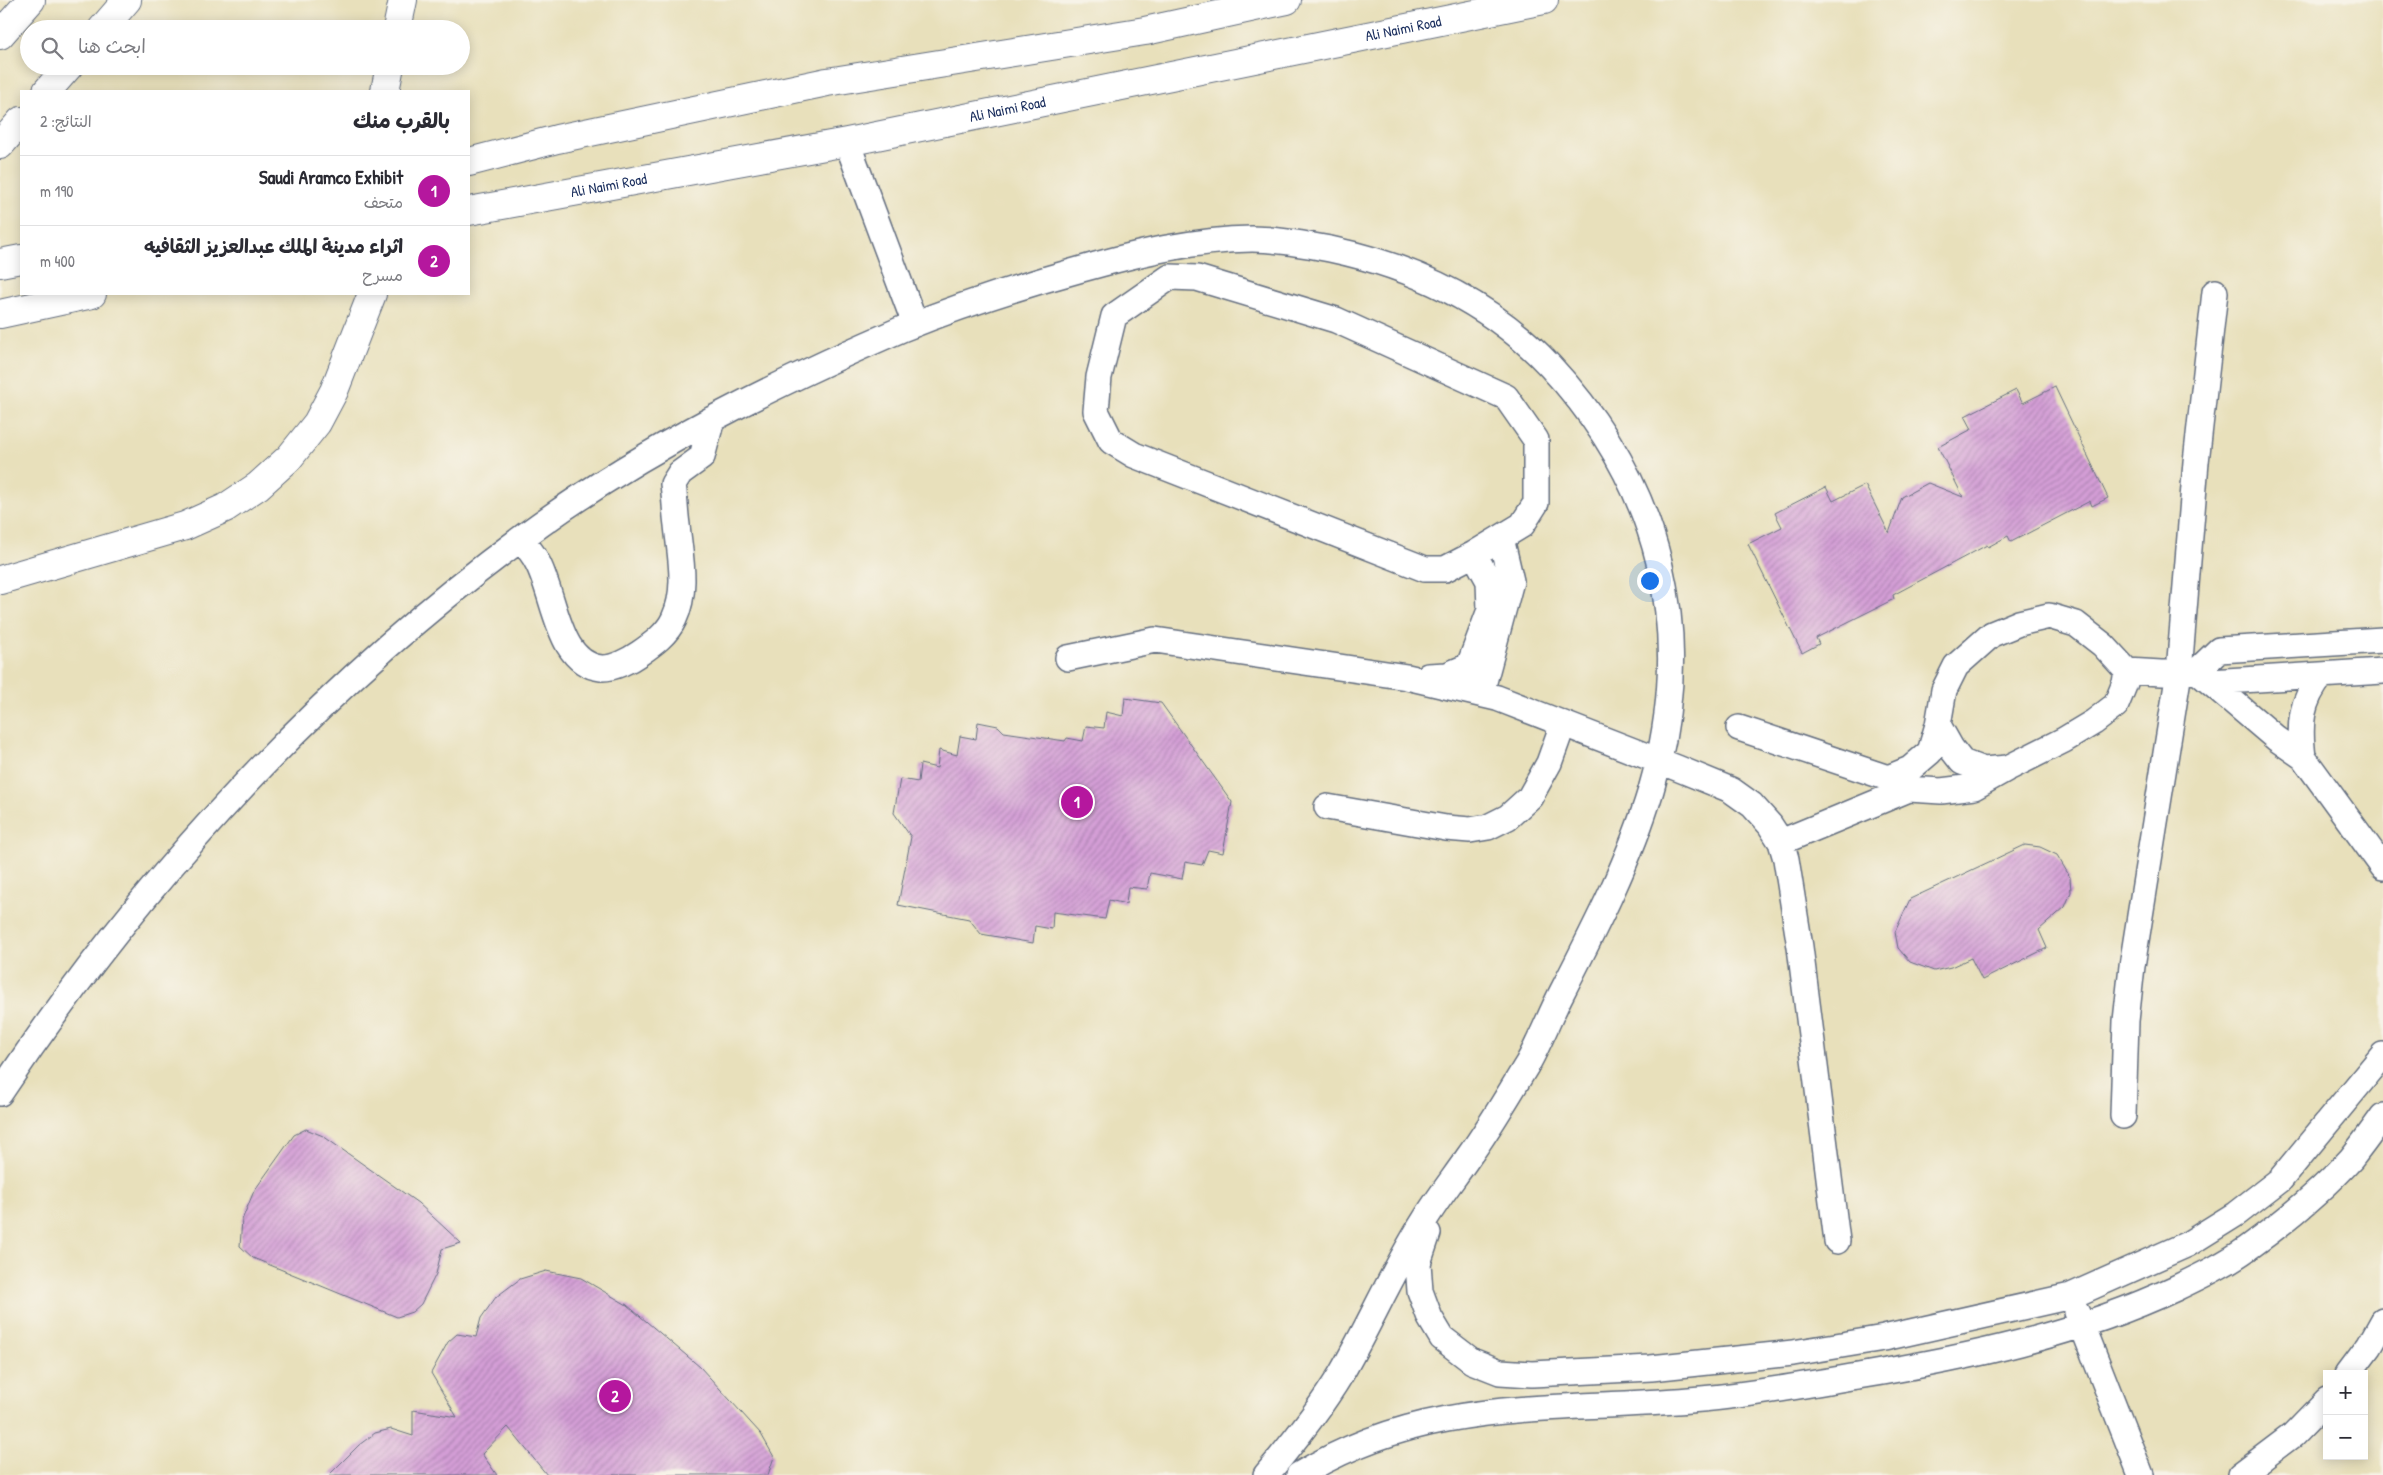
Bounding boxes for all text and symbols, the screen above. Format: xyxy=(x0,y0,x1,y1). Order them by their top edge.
street label: Ali Naimi Road xyxy=(1363,10,1443,46)
search box xyxy=(20,20,470,75)
text: ابحث هنا xyxy=(78,33,146,59)
icon: search xyxy=(38,34,66,62)
street label: Ali Naimi Road xyxy=(968,91,1047,127)
text: بالقرب منك xyxy=(353,106,450,135)
text: النتائج: 2 xyxy=(40,110,92,132)
text: Saudi Aramco Exhibit xyxy=(259,164,403,190)
street label: Ali Naimi Road xyxy=(569,168,649,202)
text: 190 m xyxy=(40,180,73,202)
text: 1 xyxy=(431,180,437,202)
text: متحف xyxy=(364,191,403,213)
text: اثراء مدينة الملك عبدالعزيز الثقافيه xyxy=(144,233,403,259)
text: 400 m xyxy=(40,250,75,272)
text: 2 xyxy=(430,250,438,272)
text: مسرح xyxy=(362,264,403,286)
your location xyxy=(1637,568,1663,594)
pin: 1 xyxy=(1061,783,1093,821)
map controls xyxy=(2323,1370,2368,1460)
button: + xyxy=(2323,1370,2368,1415)
pin: 2 xyxy=(599,1377,631,1415)
button: − xyxy=(2323,1415,2368,1460)

